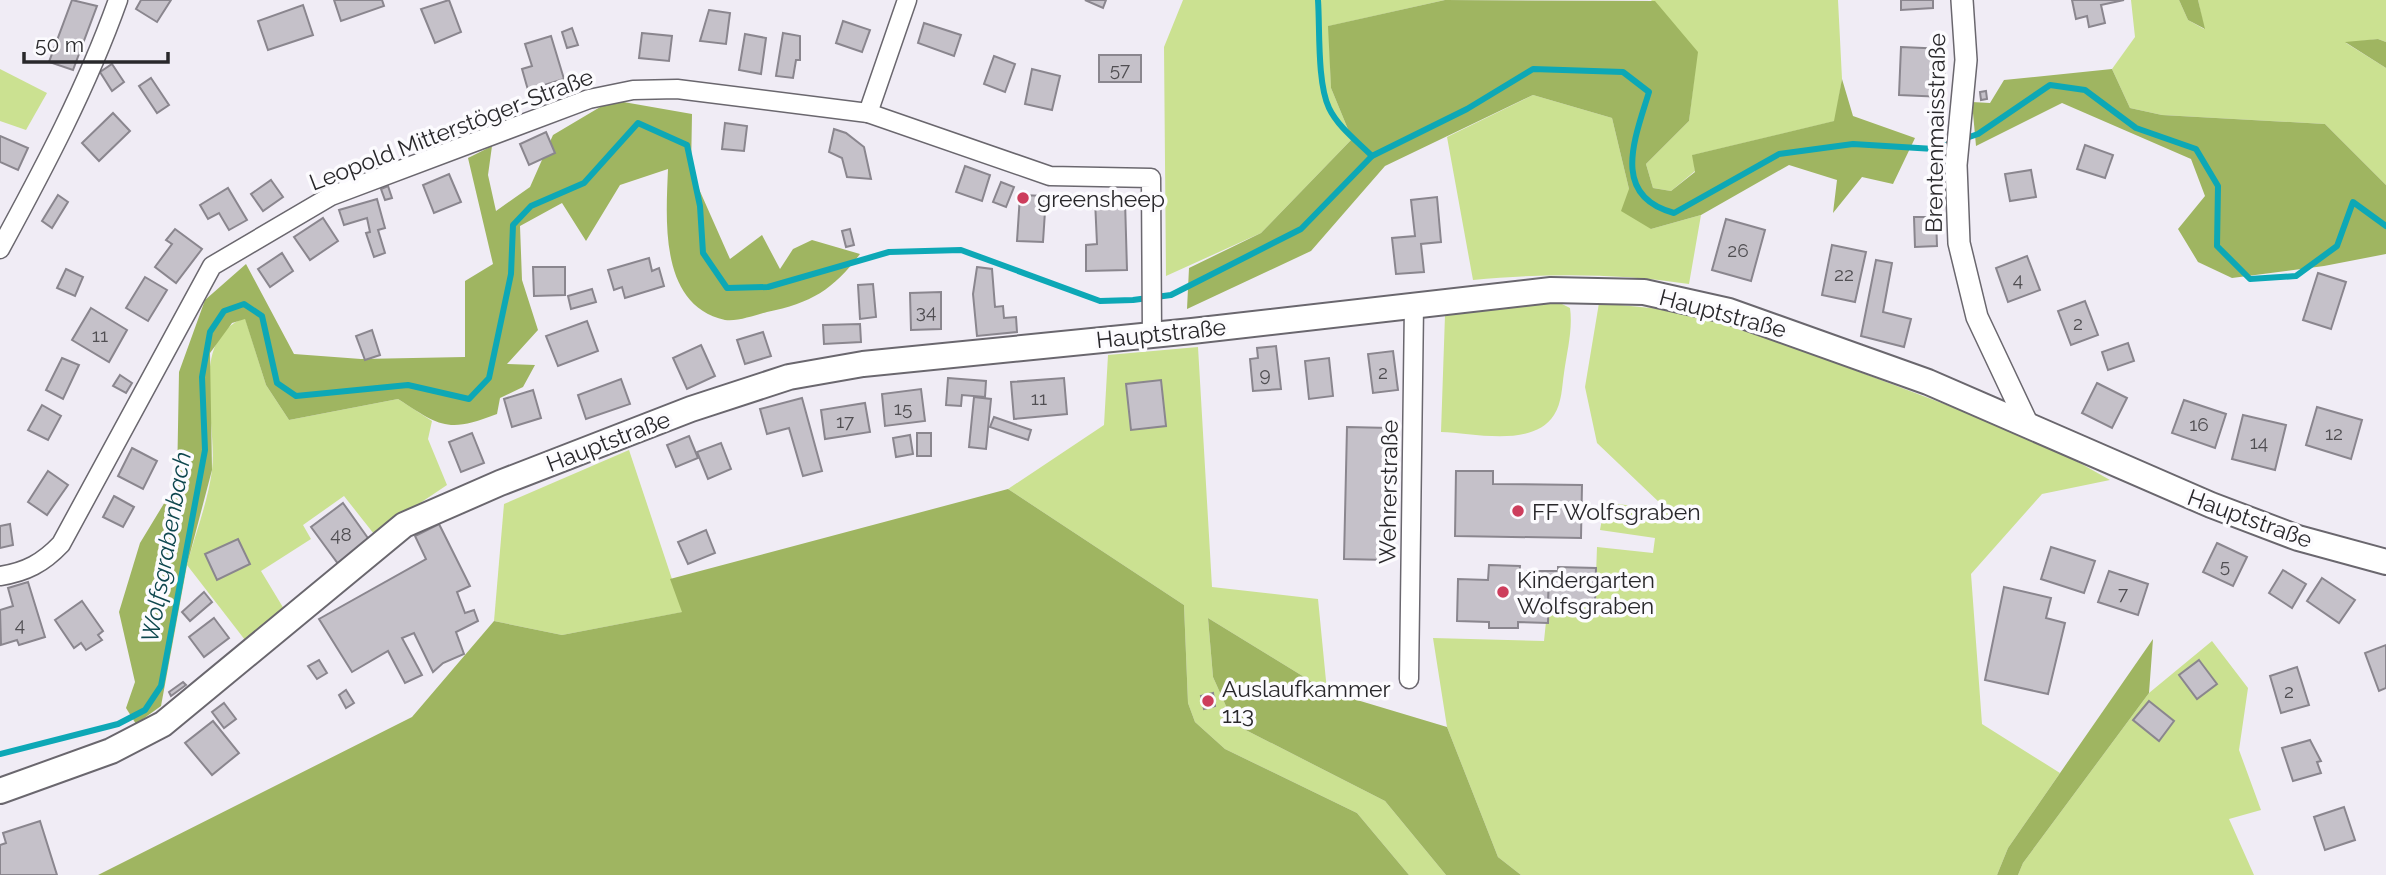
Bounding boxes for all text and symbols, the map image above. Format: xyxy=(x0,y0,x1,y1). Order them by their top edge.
scale bar xyxy=(24,21,168,65)
text: 50 m xyxy=(35,32,84,57)
street label: Brentenmaisstraße xyxy=(1920,33,1950,233)
house number: 57 xyxy=(1110,58,1130,80)
street label: Leopold Mitterstöger-Straße xyxy=(305,62,597,196)
place label: greensheep xyxy=(1037,185,1165,212)
marker: greensheep xyxy=(1015,190,1031,206)
house number: 26 xyxy=(1727,239,1749,261)
house number: 22 xyxy=(1834,263,1854,285)
house number: 4 xyxy=(2013,268,2023,290)
street label: Hauptstraße xyxy=(1657,283,1789,343)
house number: 34 xyxy=(916,300,936,322)
house number: 2 xyxy=(2073,312,2083,334)
street label: Hauptstraße xyxy=(1095,313,1227,353)
house number: 11 xyxy=(92,324,108,346)
house number: 2 xyxy=(1378,361,1388,383)
house number: 9 xyxy=(1259,363,1271,385)
house number: 11 xyxy=(1031,387,1047,409)
house number: 15 xyxy=(894,397,912,419)
street label: Hauptstraße xyxy=(542,405,674,477)
house number: 17 xyxy=(836,410,854,432)
house number: 16 xyxy=(2189,413,2209,435)
street label: Wehrerstraße xyxy=(1373,420,1403,564)
house number: 12 xyxy=(2325,422,2343,444)
house number: 14 xyxy=(2250,431,2268,453)
water label: Wolfsgrabenbach xyxy=(135,449,197,645)
street label: Hauptstraße xyxy=(2184,483,2316,553)
place label: FF Wolfsgraben xyxy=(1532,498,1701,525)
marker: FF Wolfsgraben xyxy=(1510,503,1526,519)
house number: 48 xyxy=(330,523,352,545)
house number: 5 xyxy=(2220,554,2230,576)
place label: Kindergarten Wolfsgraben xyxy=(1517,566,1655,619)
house number: 7 xyxy=(2118,582,2128,604)
marker: Kindergarten Wolfsgraben xyxy=(1495,584,1511,600)
house number: 4 xyxy=(15,613,25,635)
place label: Auslaufkammer 113 xyxy=(1222,675,1391,728)
house number: 2 xyxy=(2284,680,2294,702)
marker: Auslaufkammer 113 xyxy=(1200,693,1216,709)

